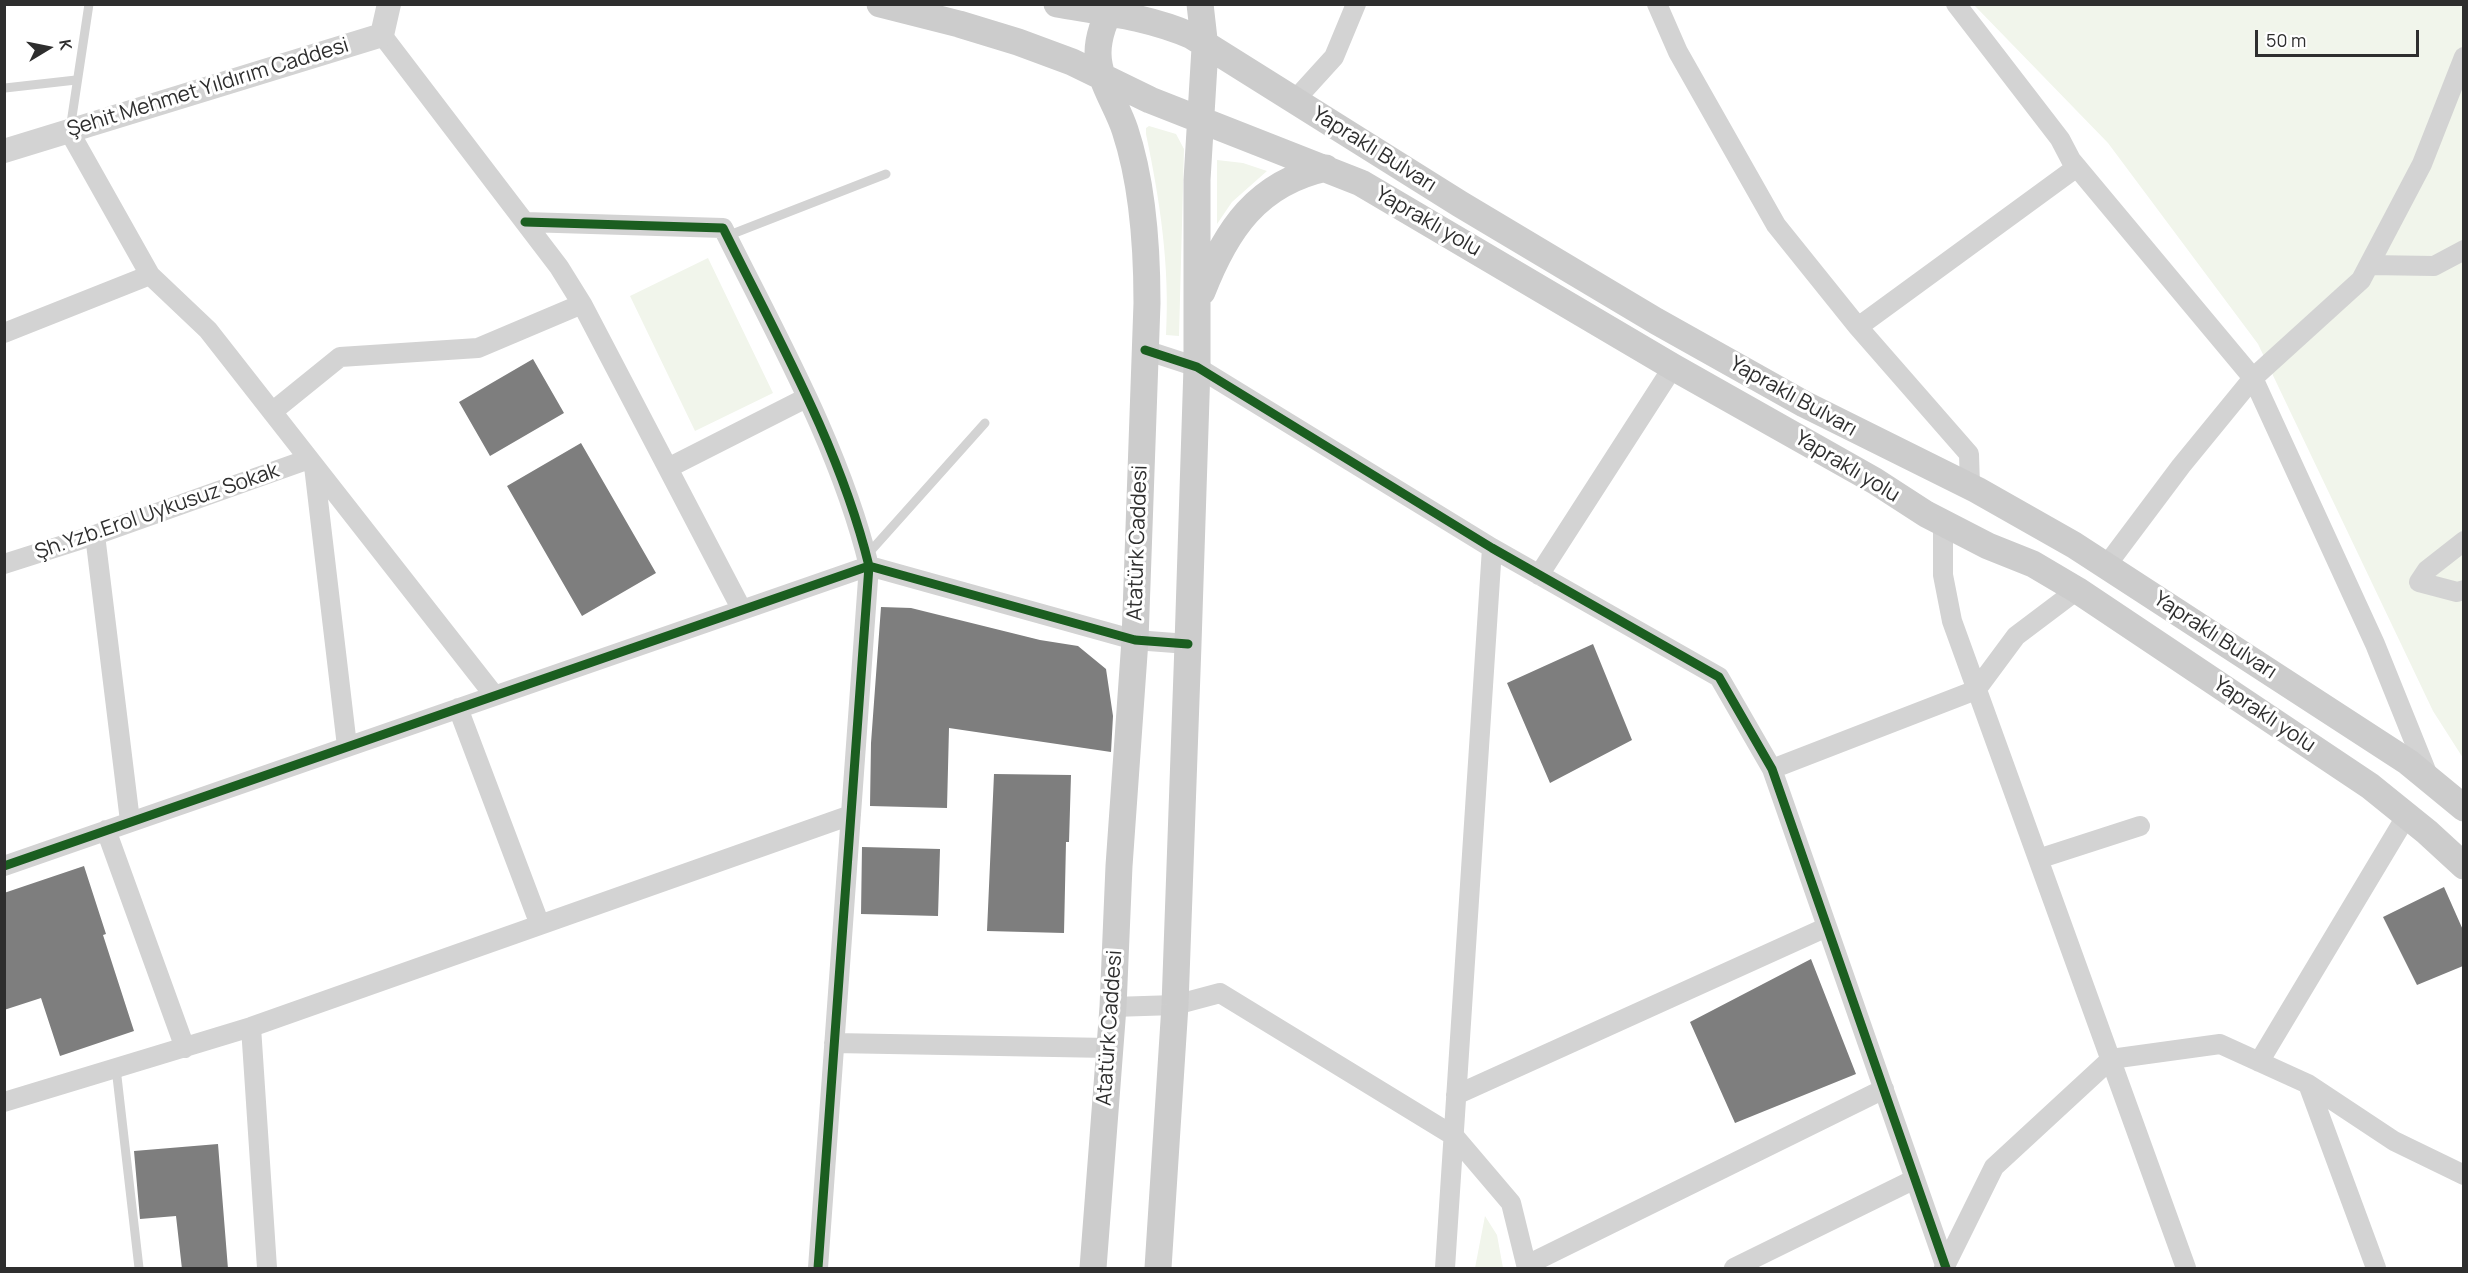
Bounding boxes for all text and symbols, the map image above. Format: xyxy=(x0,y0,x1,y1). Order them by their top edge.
north arrow xyxy=(18,18,78,78)
scale bar xyxy=(2258,18,2422,56)
text: 50 m xyxy=(2266,28,2306,52)
street label: Şehit Mehmet Yıldırım Caddesi xyxy=(64,33,352,143)
text: K xyxy=(54,38,77,52)
street label: Yapraklı Bulvarı xyxy=(1307,102,1441,198)
street label: Yapraklı yolu xyxy=(1371,182,1485,262)
street label: Yapraklı Bulvarı xyxy=(1725,352,1861,442)
street label: Yapraklı yolu xyxy=(1790,426,1904,508)
street label: Şh.Yzb.Erol Uykusuz Sokak xyxy=(32,458,282,566)
street label: Atatürk Caddesi xyxy=(1123,465,1153,621)
street label: Yapraklı Bulvarı xyxy=(2149,587,2281,685)
street label: Yapraklı yolu xyxy=(2208,672,2320,758)
street label: Atatürk Caddesi xyxy=(1092,949,1128,1107)

